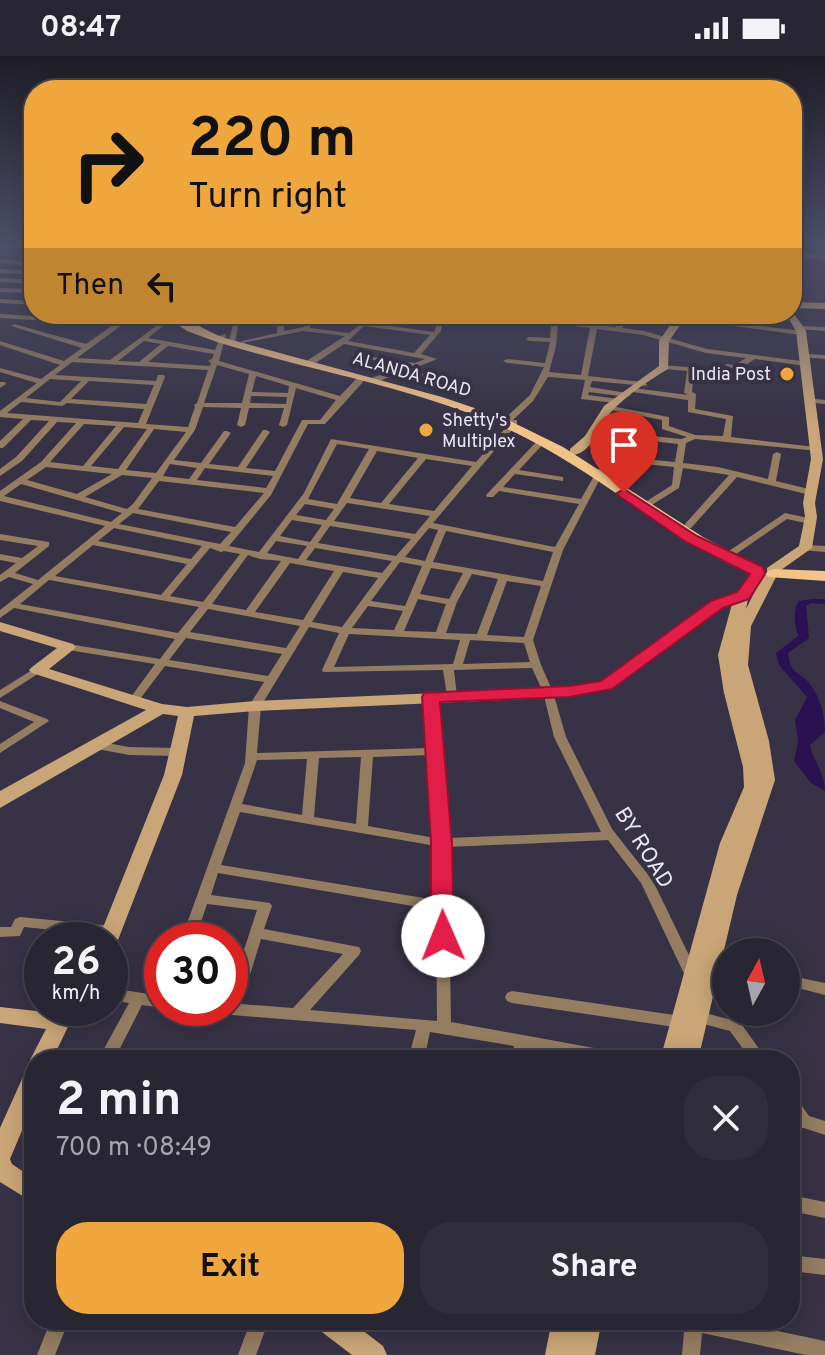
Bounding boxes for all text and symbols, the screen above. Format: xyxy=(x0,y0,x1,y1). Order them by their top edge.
text: 08:47 xyxy=(40,10,121,47)
text: 220 m xyxy=(188,106,356,176)
icon: right xyxy=(56,112,160,216)
text: Turn right xyxy=(188,175,347,221)
icon: left xyxy=(140,264,184,308)
text: Then xyxy=(56,268,124,305)
street label: ALANDA ROAD xyxy=(350,348,474,403)
place label: India Post xyxy=(691,364,771,387)
marker: India Post xyxy=(778,365,796,383)
place label: Shetty's Multiplex xyxy=(442,410,516,454)
pin xyxy=(590,411,658,493)
marker: Shetty's Multiplex xyxy=(417,421,435,439)
icon: arrive xyxy=(602,423,646,467)
street label: BY ROAD xyxy=(607,803,678,894)
position arrow xyxy=(401,894,485,978)
speed limit sign: 30 xyxy=(144,922,248,1026)
north arrow xyxy=(712,938,800,1026)
map controls xyxy=(712,938,800,1026)
text: 26 xyxy=(51,939,101,989)
text: km/h xyxy=(52,981,100,1007)
text: 2 min xyxy=(56,1072,181,1132)
button: close xyxy=(684,1076,768,1160)
text: 700 m · 08:49 xyxy=(56,1132,212,1165)
button: Exit xyxy=(56,1222,404,1314)
button: Share xyxy=(420,1222,768,1314)

